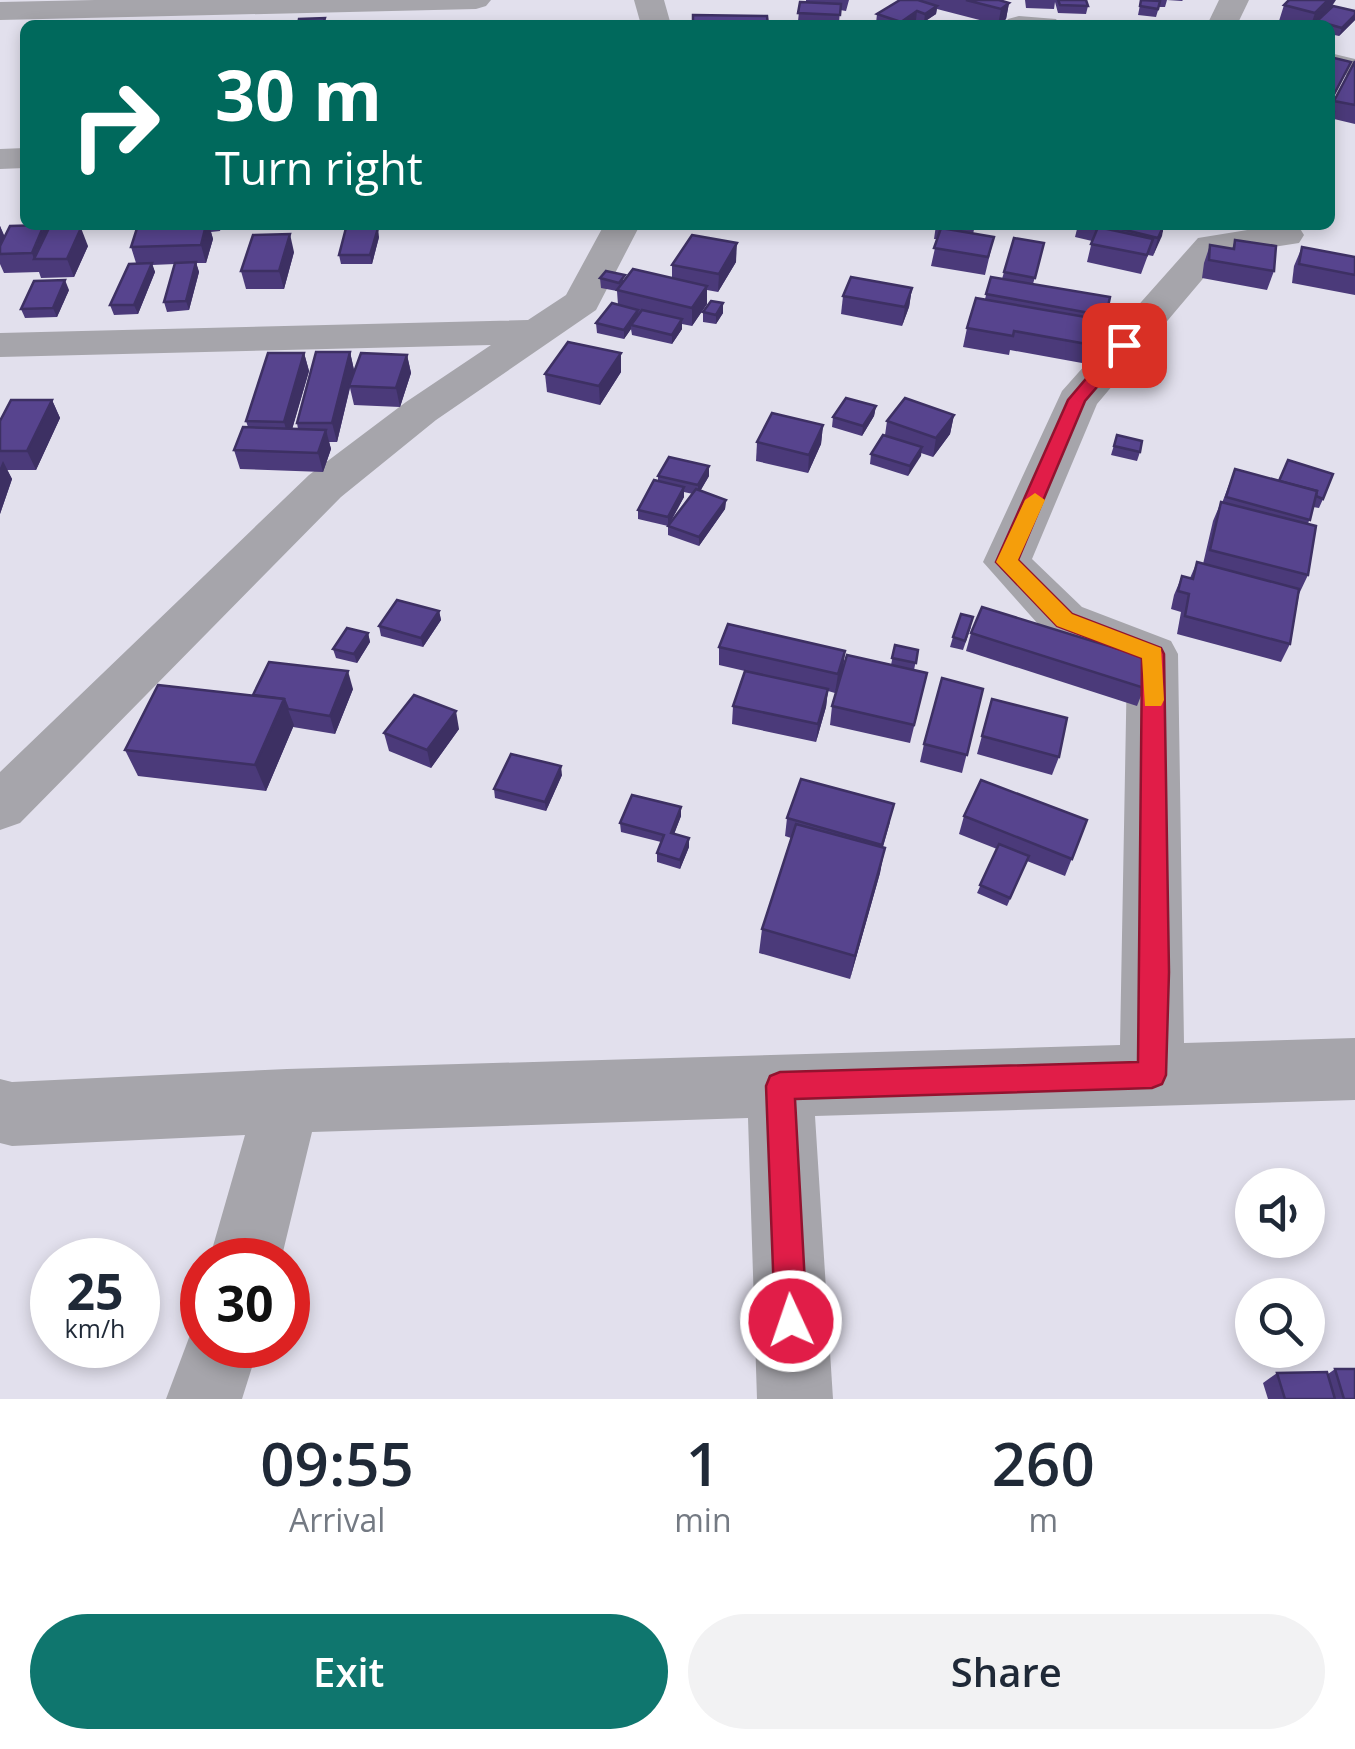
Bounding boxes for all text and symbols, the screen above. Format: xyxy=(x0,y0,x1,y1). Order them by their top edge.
text: 30 m xyxy=(215,46,382,142)
icon: right xyxy=(50,60,180,190)
text: Turn right xyxy=(215,137,423,198)
pin xyxy=(1082,303,1167,388)
icon: arrive xyxy=(1097,318,1152,373)
map controls xyxy=(1235,1168,1325,1368)
button: sound xyxy=(1235,1168,1325,1258)
speed limit sign: 30 xyxy=(180,1238,310,1368)
text: 25 xyxy=(66,1257,124,1325)
position arrow xyxy=(739,1269,843,1373)
button: search xyxy=(1235,1278,1325,1368)
text: km/h xyxy=(65,1311,125,1345)
text: 09:55 xyxy=(260,1422,414,1504)
text: 1 xyxy=(686,1422,720,1504)
text: 260 xyxy=(992,1422,1095,1504)
text: Arrival xyxy=(289,1498,385,1541)
text: min xyxy=(674,1498,732,1541)
text: m xyxy=(1028,1498,1058,1541)
button: Exit xyxy=(30,1614,668,1729)
button: Share xyxy=(688,1614,1325,1729)

